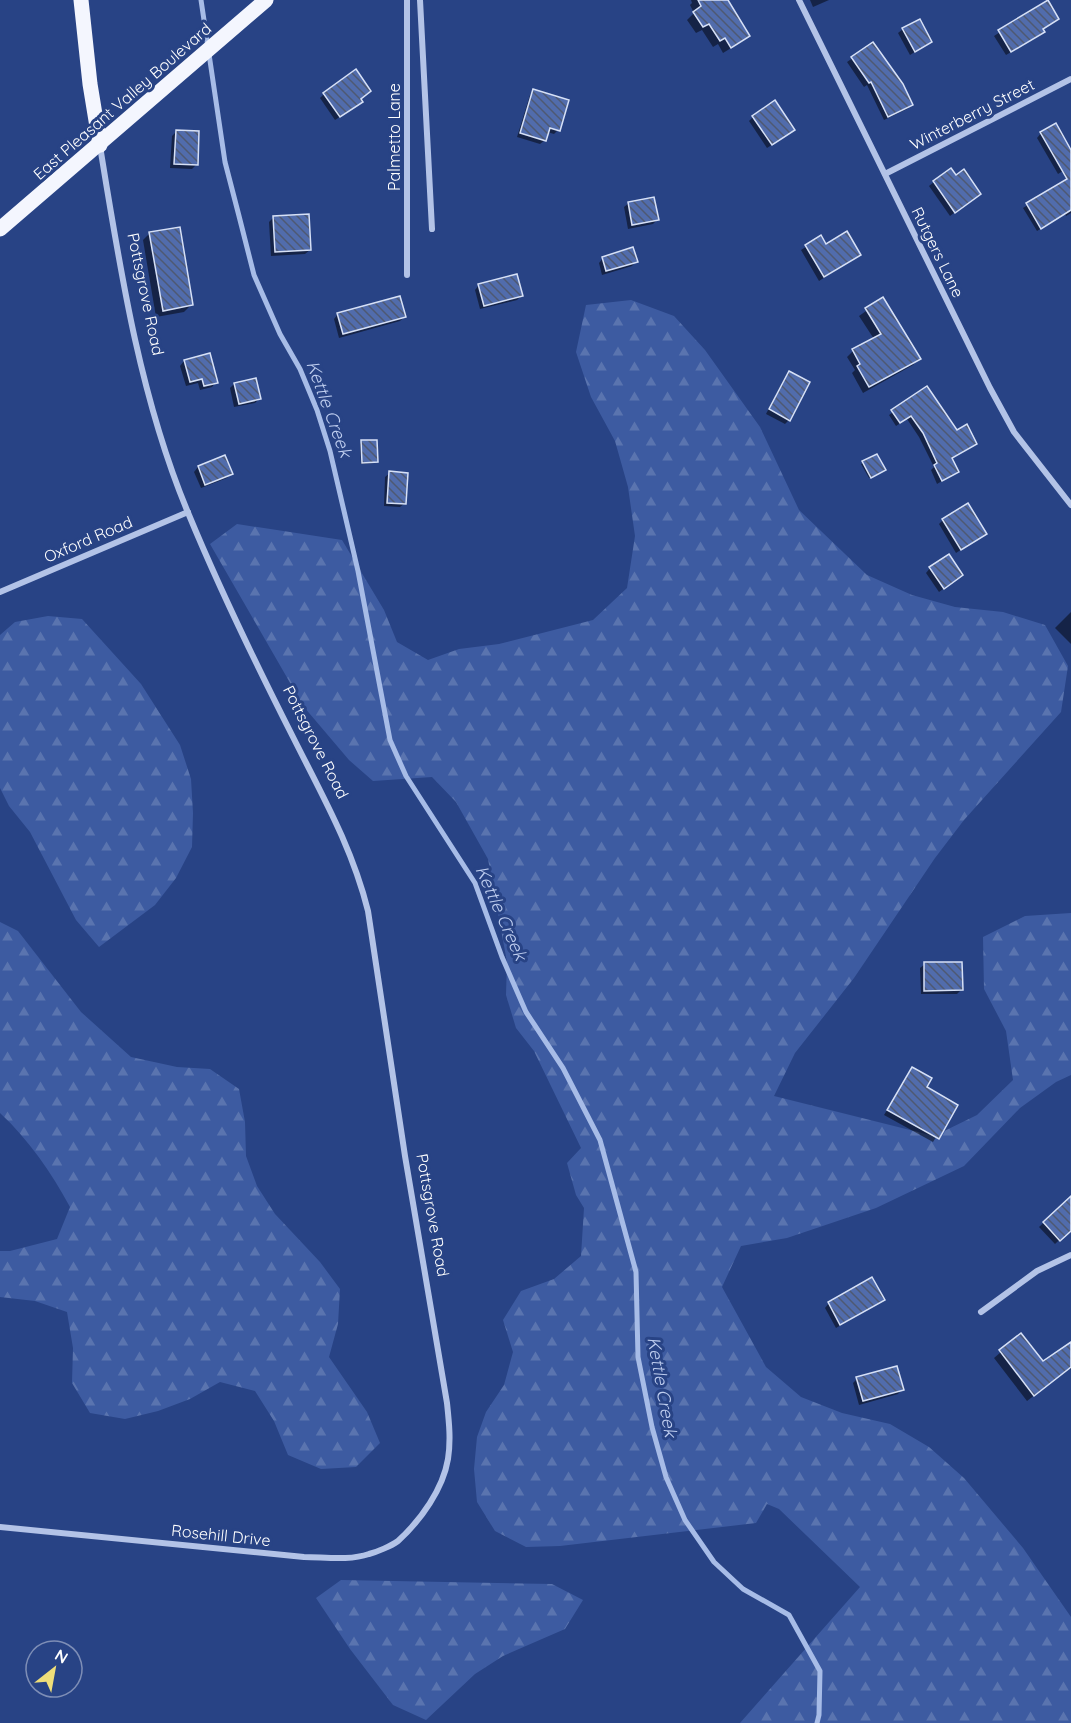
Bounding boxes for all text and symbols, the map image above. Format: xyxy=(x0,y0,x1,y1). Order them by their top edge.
street label: East Pleasant Valley Boulevard xyxy=(29,18,215,184)
street label: Winterberry Street xyxy=(906,74,1038,154)
street label: Palmetto Lane xyxy=(384,83,404,191)
street label: Rutgers Lane xyxy=(907,203,969,301)
street label: Pottsgrove Road xyxy=(123,231,169,357)
water label: Kettle Creek xyxy=(301,357,358,462)
street label: Oxford Road xyxy=(41,511,135,567)
street label: Pottsgrove Road xyxy=(279,682,353,802)
water label: Kettle Creek xyxy=(470,862,533,965)
street label: Pottsgrove Road xyxy=(412,1152,454,1278)
water label: Kettle Creek xyxy=(642,1335,683,1440)
street label: Rosehill Drive xyxy=(170,1520,272,1550)
north arrow xyxy=(24,1639,84,1699)
text: N xyxy=(52,1645,72,1668)

